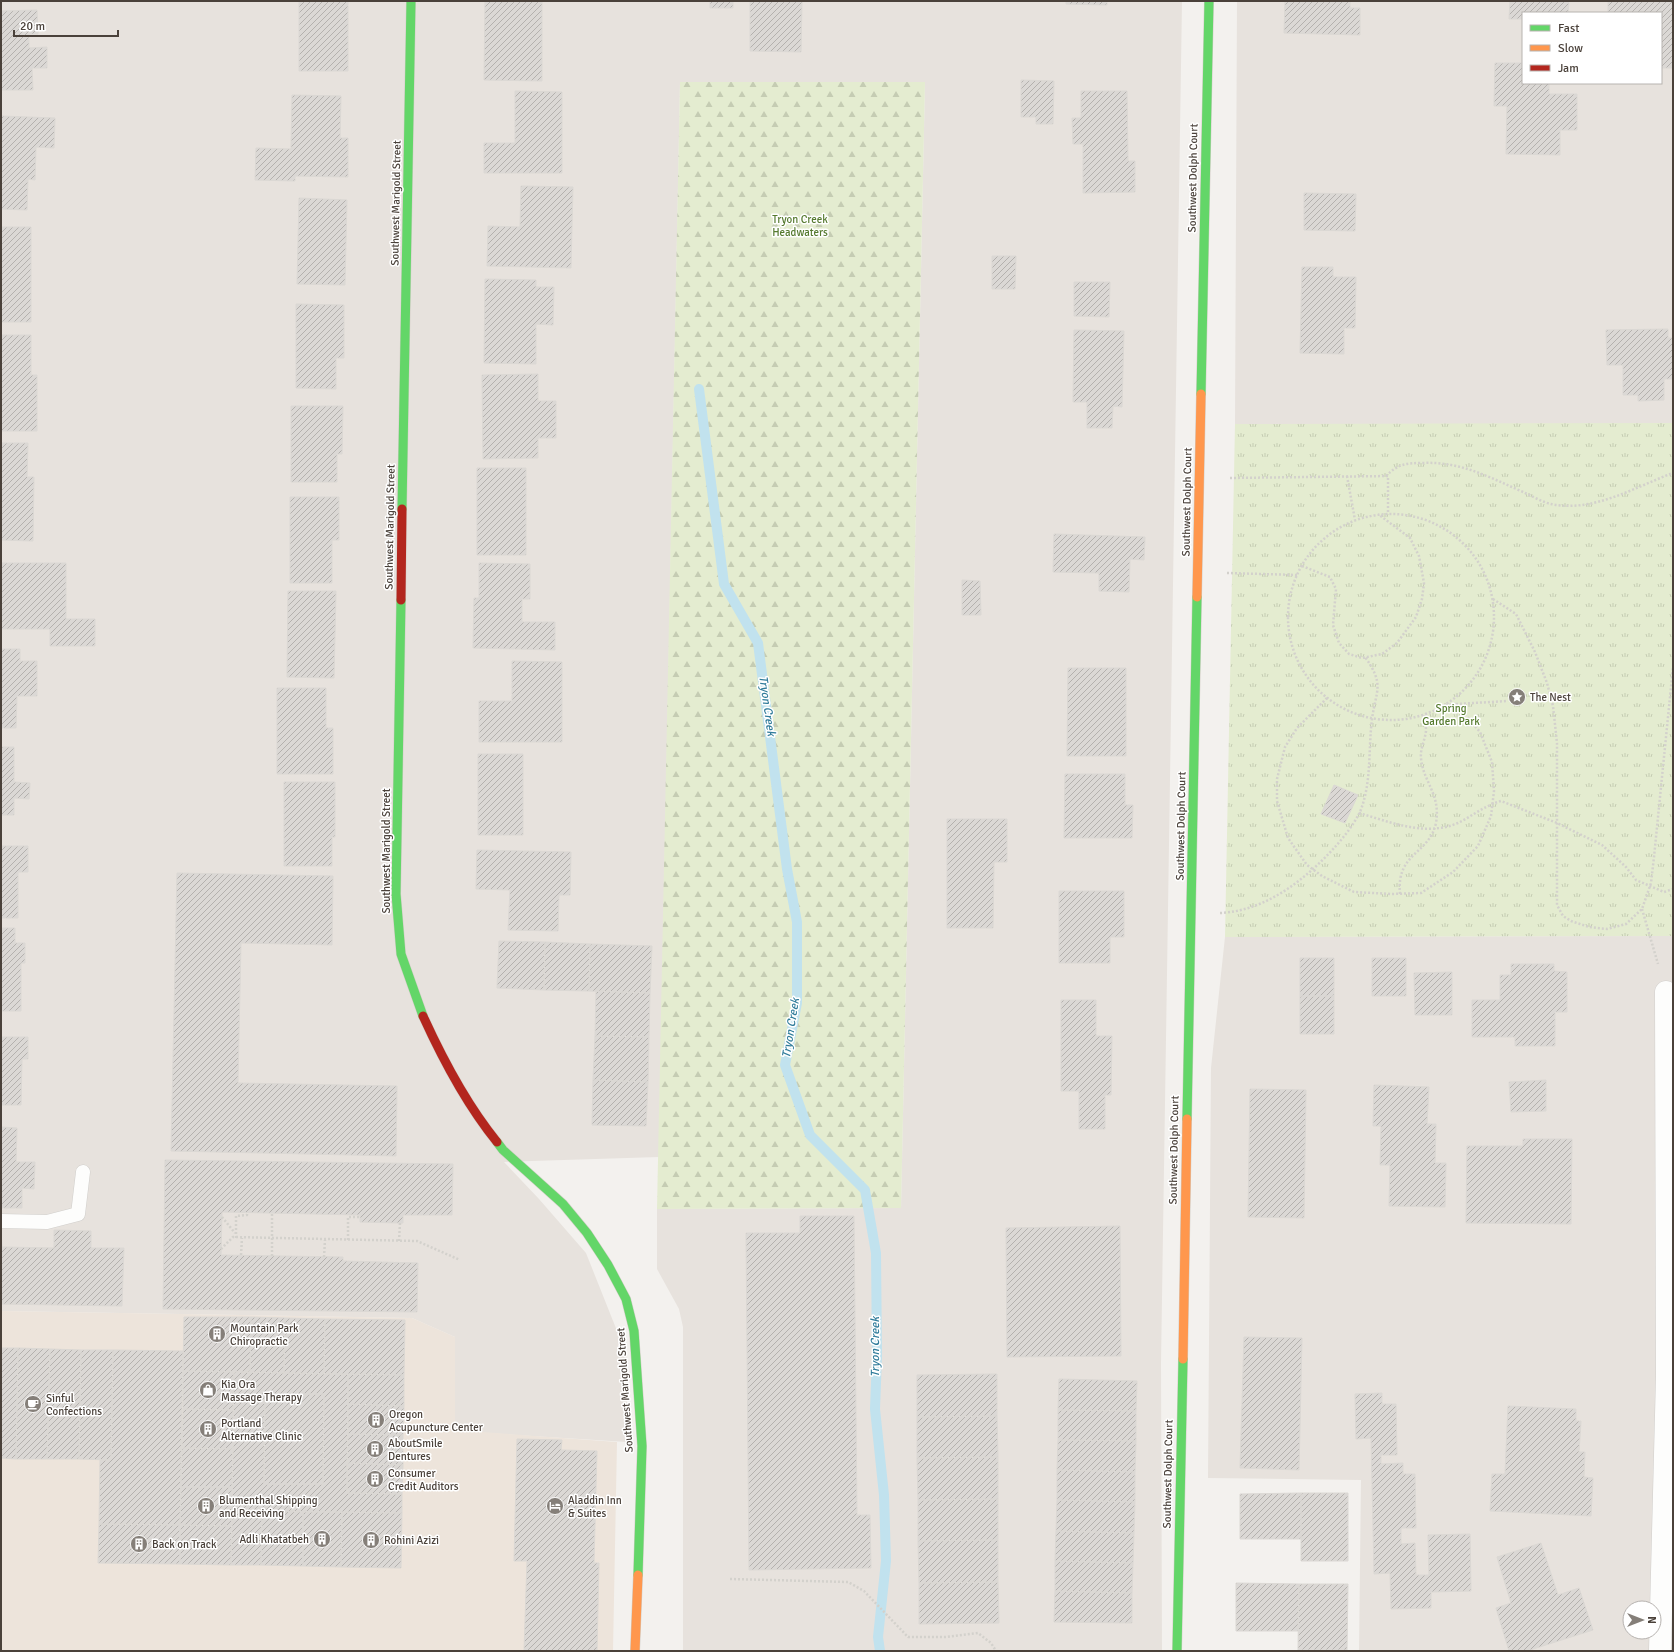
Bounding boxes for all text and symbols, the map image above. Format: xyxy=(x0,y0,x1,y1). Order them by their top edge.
scale bar xyxy=(14,12,118,38)
legend xyxy=(1522,12,1662,84)
text: 20 m xyxy=(20,19,45,34)
text: Fast xyxy=(1558,21,1579,36)
text: Slow xyxy=(1558,41,1583,56)
text: Jam xyxy=(1558,61,1579,76)
street label: Southwest Dolph Court xyxy=(1186,123,1200,232)
street label: Southwest Marigold Street xyxy=(388,140,404,266)
park label: Tryon Creek Headwaters xyxy=(772,213,828,239)
street label: Southwest Dolph Court xyxy=(1180,447,1194,556)
street label: Southwest Marigold Street xyxy=(382,464,398,590)
water label: Tryon Creek xyxy=(755,675,779,738)
place icon: The Nest xyxy=(1507,687,1527,707)
place label: The Nest xyxy=(1530,691,1571,704)
park label: Spring Garden Park xyxy=(1422,702,1480,728)
street label: Southwest Dolph Court xyxy=(1174,771,1188,880)
street label: Southwest Marigold Street xyxy=(380,788,393,914)
water label: Tryon Creek xyxy=(779,996,803,1059)
street label: Southwest Dolph Court xyxy=(1167,1095,1181,1204)
water label: Tryon Creek xyxy=(868,1316,883,1377)
place label: Mountain Park Chiropractic xyxy=(230,1322,299,1348)
building icon: Mountain Park Chiropractic xyxy=(207,1324,227,1344)
street label: Southwest Marigold Street xyxy=(614,1327,636,1453)
place label: Kia Ora Massage Therapy xyxy=(221,1378,303,1404)
shop icon: Kia Ora Massage Therapy xyxy=(198,1380,218,1400)
place label: Sinful Confections xyxy=(46,1392,102,1418)
cafe icon: Sinful Confections xyxy=(23,1394,43,1414)
place label: Oregon Acupuncture Center xyxy=(389,1408,483,1434)
building icon: Oregon Acupuncture Center xyxy=(366,1410,386,1430)
place label: Portland Alternative Clinic xyxy=(221,1417,302,1443)
building icon: Portland Alternative Clinic xyxy=(198,1419,218,1439)
street label: Southwest Dolph Court xyxy=(1161,1419,1175,1528)
place label: AboutSmile Dentures xyxy=(388,1437,443,1463)
building icon: AboutSmile Dentures xyxy=(365,1439,385,1459)
place label: Consumer Credit Auditors xyxy=(388,1467,459,1493)
building icon: Consumer Credit Auditors xyxy=(365,1469,385,1489)
place label: Blumenthal Shipping and Receiving xyxy=(219,1494,318,1520)
place label: Aladdin Inn & Suites xyxy=(568,1494,622,1520)
building icon: Blumenthal Shipping and Receiving xyxy=(196,1496,216,1516)
hotel icon: Aladdin Inn & Suites xyxy=(545,1496,565,1516)
building icon: Adli Khatatbeh xyxy=(312,1529,332,1549)
building icon: Rohini Azizi xyxy=(361,1530,381,1550)
place label: Adli Khatatbeh xyxy=(239,1533,309,1546)
building icon: Back on Track xyxy=(129,1534,149,1554)
place label: Rohini Azizi xyxy=(384,1534,439,1547)
place label: Back on Track xyxy=(152,1538,217,1551)
north arrow xyxy=(1622,1600,1662,1640)
text: N xyxy=(1645,1616,1658,1624)

